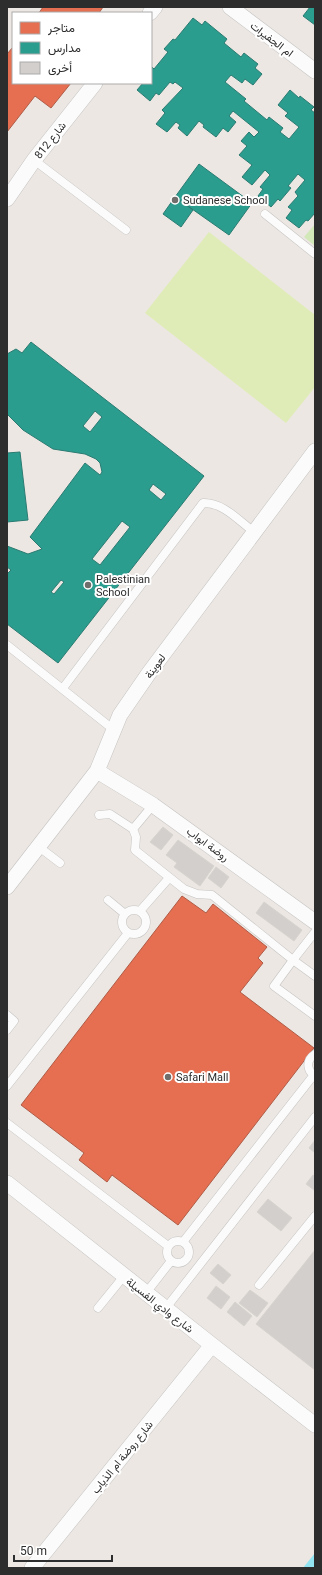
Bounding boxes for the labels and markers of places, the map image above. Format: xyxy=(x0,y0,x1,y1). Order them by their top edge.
place label: Sudanese School xyxy=(183,194,268,207)
marker: Sudanese School xyxy=(170,195,180,205)
place label: Palestinian School xyxy=(96,573,150,599)
marker: Palestinian School xyxy=(83,580,93,590)
place label: Safari Mall xyxy=(176,1071,228,1084)
marker: Safari Mall xyxy=(163,1072,173,1082)

